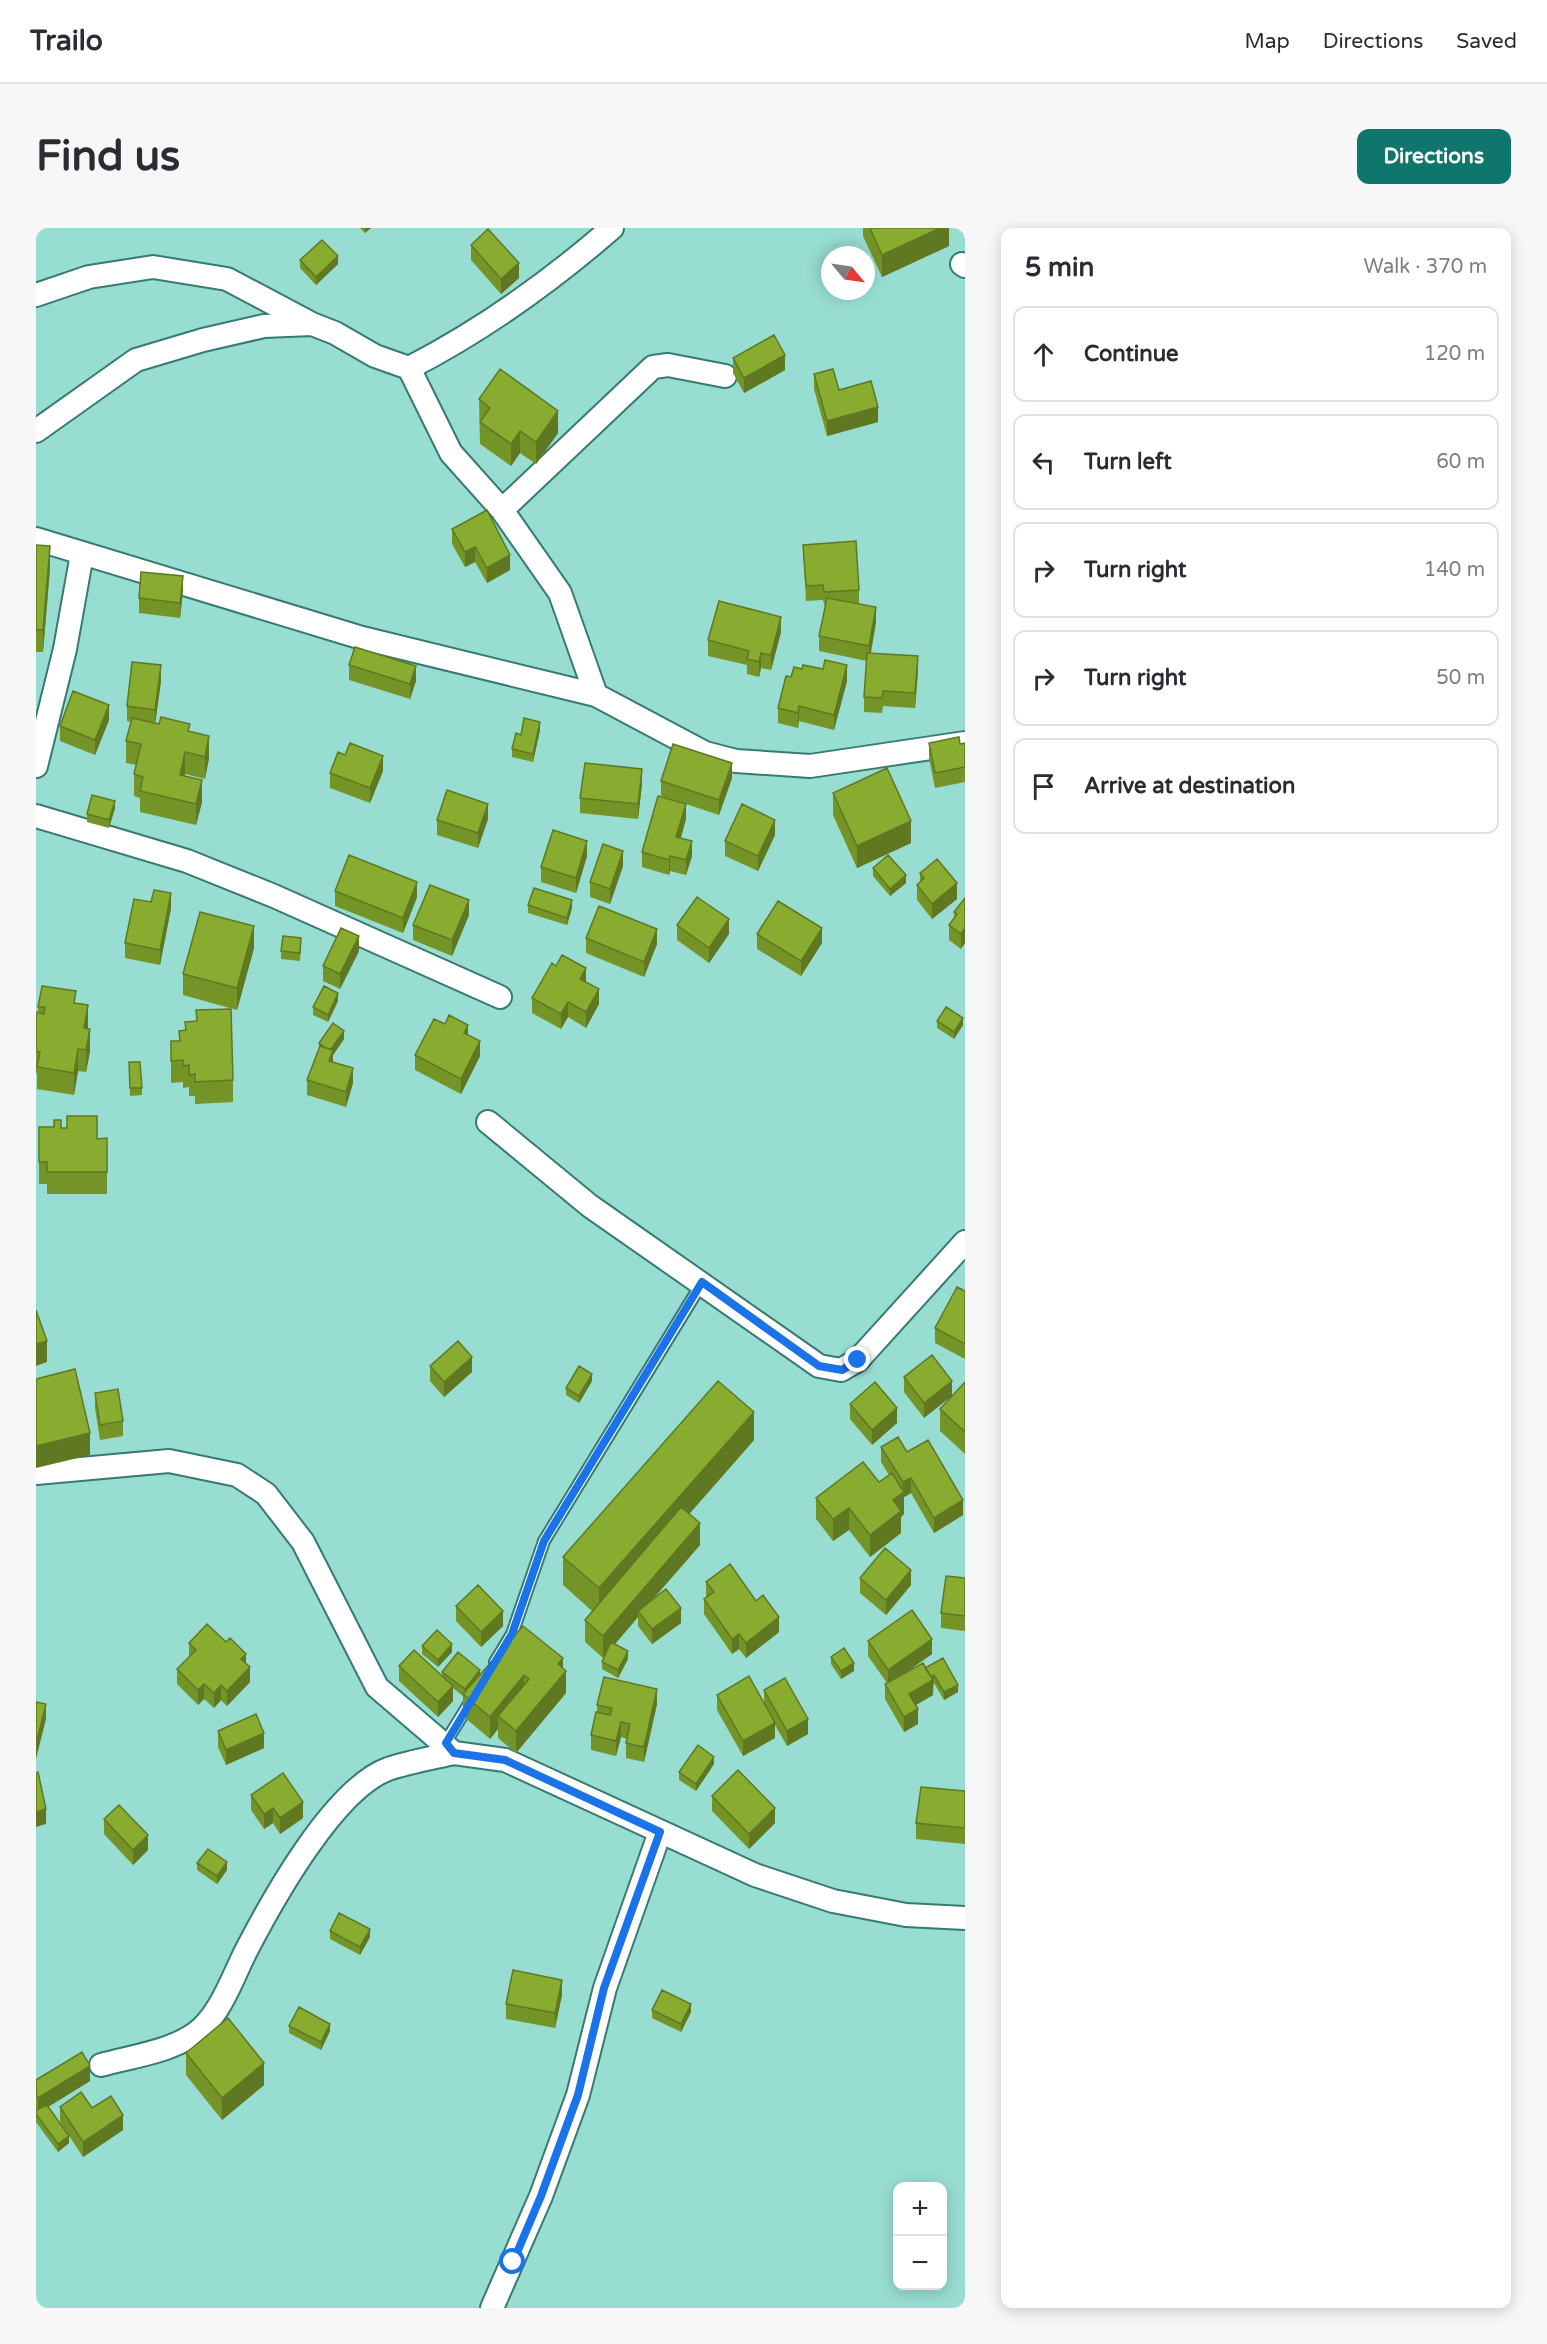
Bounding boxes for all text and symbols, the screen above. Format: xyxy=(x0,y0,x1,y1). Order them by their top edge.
text: Trailo xyxy=(30,24,103,58)
text: Map xyxy=(1244,29,1290,54)
text: Directions xyxy=(1323,29,1423,54)
text: Saved xyxy=(1456,29,1517,54)
button: Directions xyxy=(1357,129,1511,184)
text: Find us xyxy=(36,131,180,182)
north arrow xyxy=(821,246,875,300)
text: 5 min xyxy=(1025,252,1094,283)
text: Walk · 370 m xyxy=(1364,255,1487,279)
icon: ahead xyxy=(1027,338,1060,371)
text: Continue xyxy=(1084,341,1179,367)
text: 120 m xyxy=(1424,342,1485,366)
icon: left xyxy=(1027,446,1060,479)
text: Turn left xyxy=(1084,449,1172,475)
text: 60 m xyxy=(1436,450,1485,474)
icon: right xyxy=(1027,554,1060,587)
text: Turn right xyxy=(1084,557,1186,583)
text: 140 m xyxy=(1424,558,1485,582)
icon: right xyxy=(1027,662,1060,695)
text: Turn right xyxy=(1084,665,1186,691)
text: 50 m xyxy=(1436,666,1485,690)
icon: arrive xyxy=(1027,770,1060,803)
text: Arrive at destination xyxy=(1084,773,1295,799)
route end xyxy=(844,1346,870,1372)
map controls xyxy=(893,2182,947,2290)
button: + xyxy=(893,2182,947,2236)
button: − xyxy=(893,2236,947,2290)
route start xyxy=(499,2248,525,2274)

